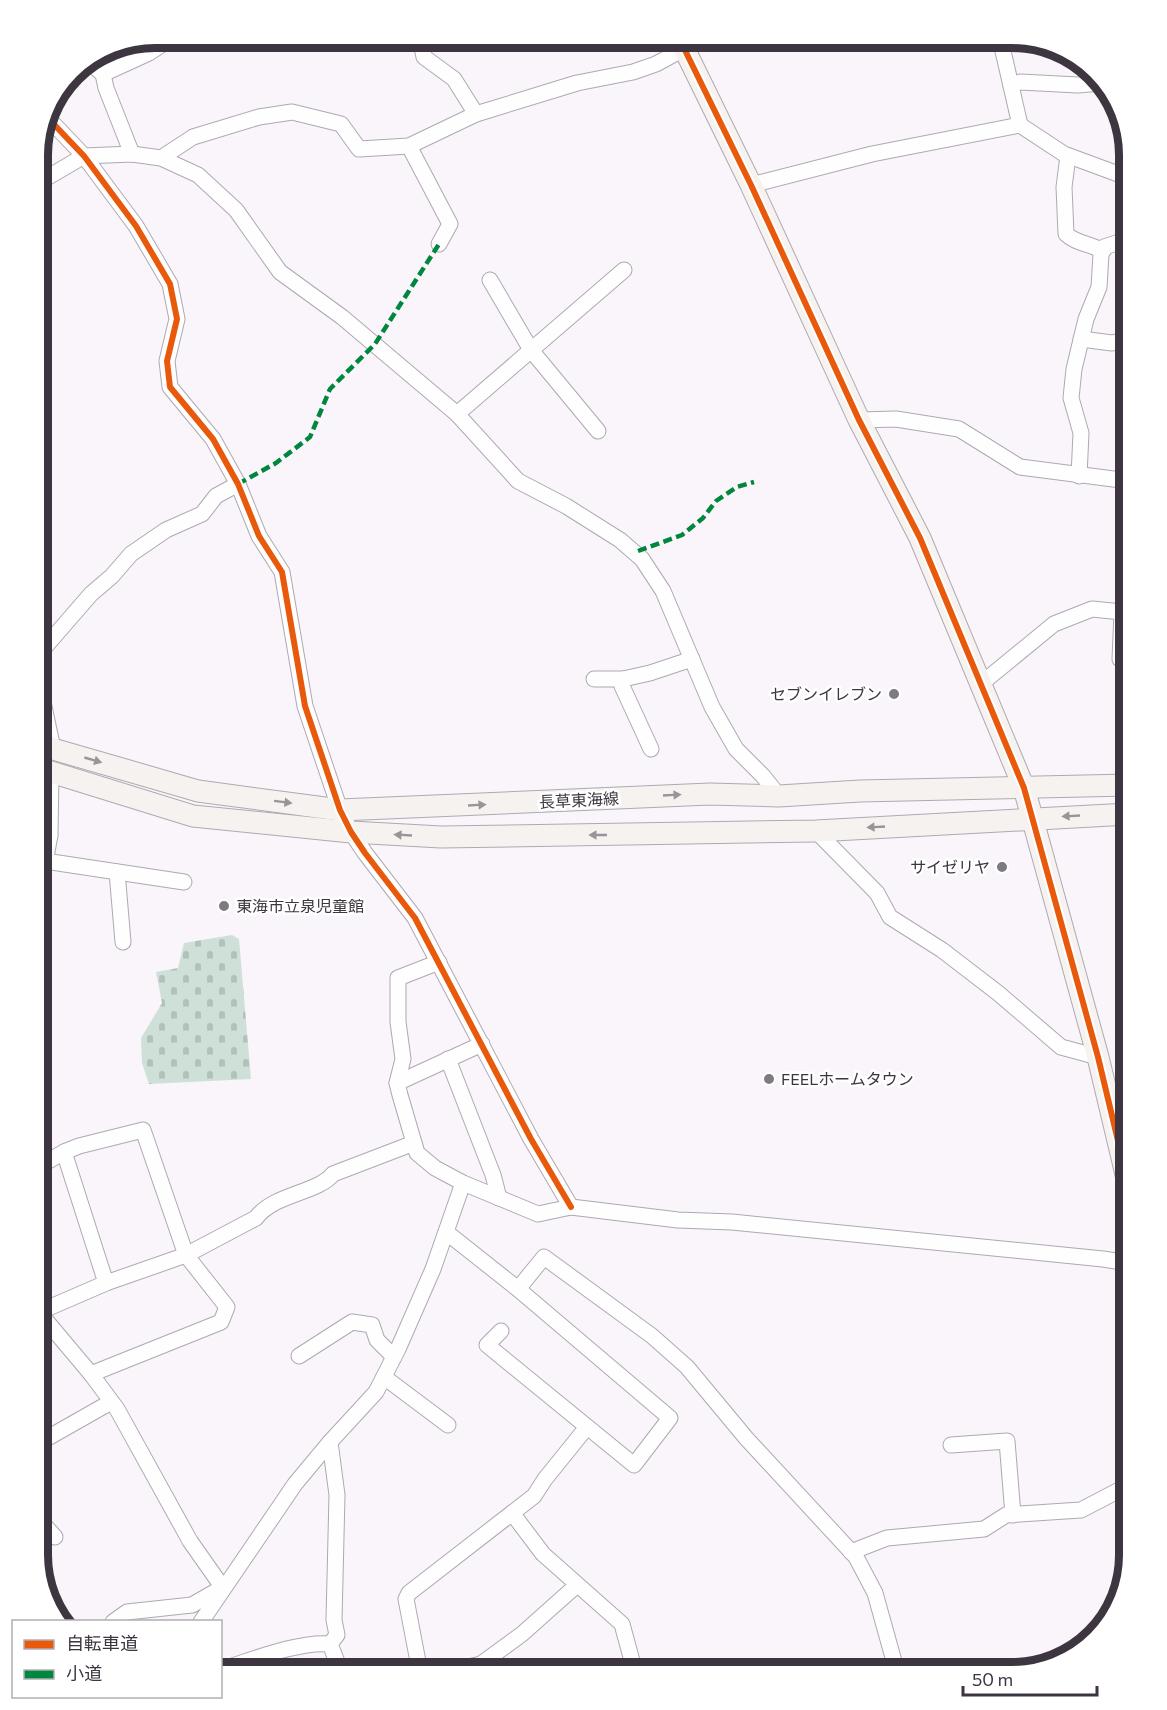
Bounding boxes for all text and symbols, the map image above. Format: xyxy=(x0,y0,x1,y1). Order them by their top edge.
place label: セブンイレブン xyxy=(770,684,882,703)
marker: セブンイレブン xyxy=(887,687,901,701)
one-way arrow xyxy=(84,756,102,765)
street label: 長草東海線 xyxy=(539,788,619,811)
one-way arrow xyxy=(662,791,681,800)
one-way arrow xyxy=(273,797,292,807)
one-way arrow xyxy=(468,800,487,809)
one-way arrow xyxy=(1062,812,1081,821)
one-way arrow xyxy=(867,822,886,832)
one-way arrow xyxy=(393,830,412,839)
one-way arrow xyxy=(588,830,607,840)
place label: サイゼリヤ xyxy=(910,857,990,876)
marker: サイゼリヤ xyxy=(995,860,1009,874)
place label: 東海市立泉児童館 xyxy=(236,896,364,915)
marker: 東海市立泉児童館 xyxy=(217,899,231,913)
place label: FEELホームタウン xyxy=(781,1069,914,1088)
marker: FEELホームタウン xyxy=(762,1072,776,1086)
legend xyxy=(12,1620,222,1698)
text: 自転車道 xyxy=(66,1632,138,1654)
scale bar xyxy=(963,1659,1096,1697)
text: 小道 xyxy=(66,1662,102,1684)
text: 50 m xyxy=(972,1668,1013,1690)

